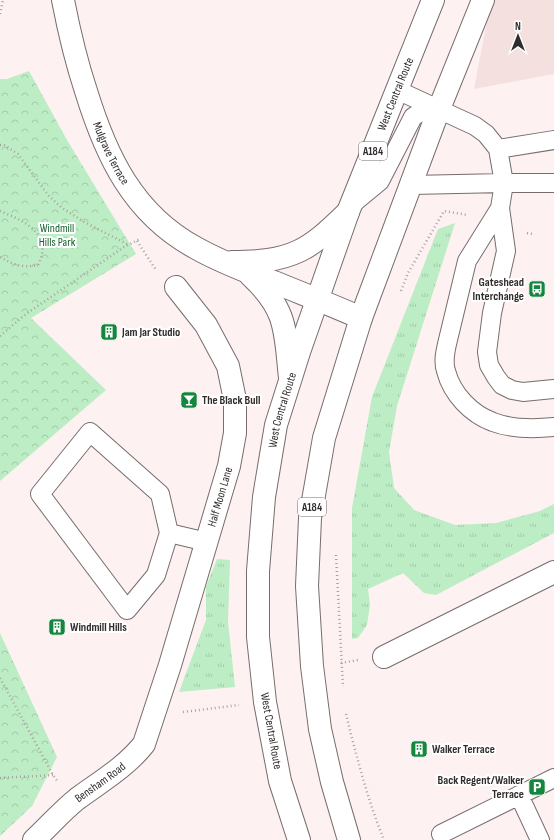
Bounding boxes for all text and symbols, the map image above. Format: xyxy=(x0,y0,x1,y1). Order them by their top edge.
north arrow xyxy=(498,16,538,56)
text: N xyxy=(515,20,521,33)
street label: West Central Route xyxy=(374,55,417,133)
street label: Mulgrave Terrace xyxy=(90,120,133,188)
road number: A184 xyxy=(359,142,387,160)
park label: Windmill Hills Park xyxy=(39,221,76,250)
place label: Gateshead Interchange xyxy=(473,275,524,304)
bus stop icon: Gateshead Interchange xyxy=(527,279,547,299)
building icon: Jam Jar Studio xyxy=(99,322,119,342)
place label: Jam Jar Studio xyxy=(121,325,180,340)
street label: West Central Route xyxy=(265,370,300,449)
bar icon: The Black Bull xyxy=(179,390,199,410)
place label: The Black Bull xyxy=(202,393,260,408)
street label: Half Moon Lane xyxy=(204,465,236,528)
road number: A184 xyxy=(298,498,326,516)
building icon: Windmill Hills xyxy=(47,617,67,637)
place label: Windmill Hills xyxy=(70,620,127,635)
street label: West Central Route xyxy=(257,692,285,771)
building icon: Walker Terrace xyxy=(409,739,429,759)
place label: Walker Terrace xyxy=(432,742,495,757)
street label: Bensham Road xyxy=(72,759,129,806)
place label: Back Regent/Walker Terrace xyxy=(438,773,524,802)
parking icon: Back Regent/Walker Terrace xyxy=(527,777,547,797)

